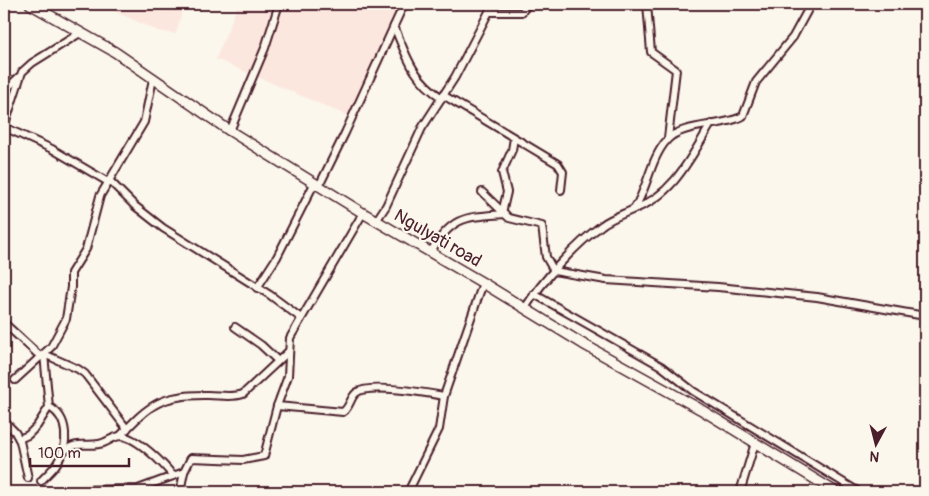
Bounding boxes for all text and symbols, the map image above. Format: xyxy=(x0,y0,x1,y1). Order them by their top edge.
street label: Ngulyati road xyxy=(390,204,486,273)
north arrow xyxy=(852,418,902,468)
scale bar xyxy=(30,436,129,468)
text: 100 m xyxy=(38,444,81,463)
text: N xyxy=(869,447,880,465)

